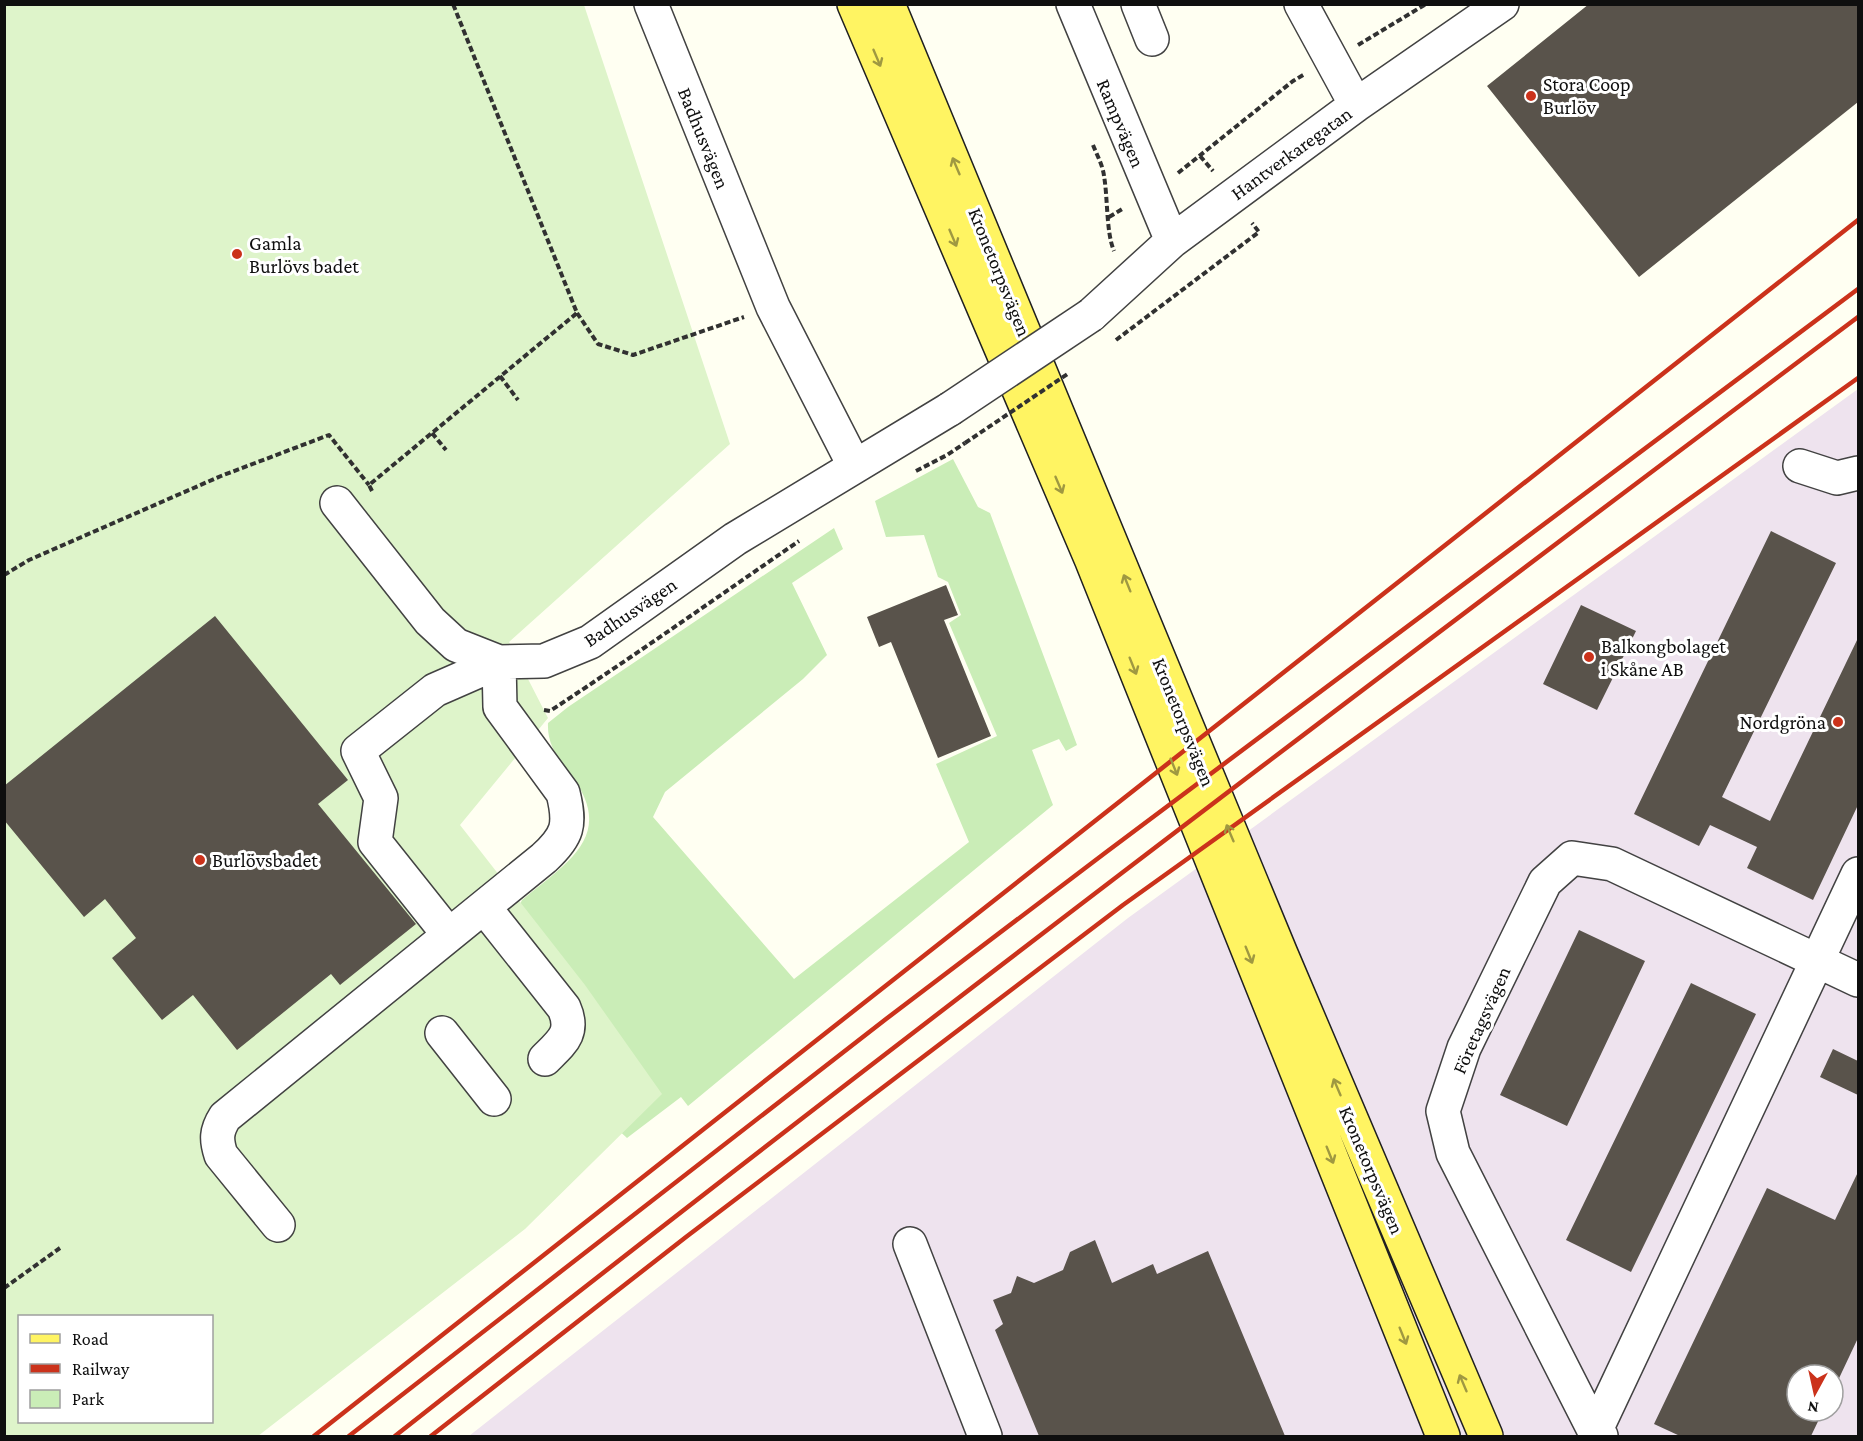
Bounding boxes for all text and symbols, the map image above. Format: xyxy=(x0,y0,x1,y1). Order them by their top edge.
one-way arrow xyxy=(872,49,883,67)
place label: Stora Coop Burlöv xyxy=(1543,73,1631,118)
street label: Rampvägen xyxy=(1092,75,1150,171)
street label: Badhusvägen xyxy=(673,84,734,192)
marker: Stora Coop Burlöv xyxy=(1524,89,1538,103)
street label: Hantverkaregatan xyxy=(1226,102,1356,205)
one-way arrow xyxy=(950,158,961,176)
street label: Kronetorpsvägen xyxy=(963,204,1036,340)
one-way arrow xyxy=(948,228,959,247)
place label: Gamla Burlövs badet xyxy=(249,232,359,277)
marker: Gamla Burlövs badet xyxy=(230,247,244,261)
one-way arrow xyxy=(1054,476,1065,494)
street label: Badhusvägen xyxy=(579,573,681,652)
one-way arrow xyxy=(1121,575,1132,593)
place label: Balkongbolaget i Skåne AB xyxy=(1601,635,1726,680)
marker: Balkongbolaget i Skåne AB xyxy=(1582,650,1596,664)
street label: Kronetorpsvägen xyxy=(1147,654,1220,790)
one-way arrow xyxy=(1129,656,1140,674)
place label: Nordgröna xyxy=(1740,711,1826,734)
marker: Nordgröna xyxy=(1831,715,1845,729)
one-way arrow xyxy=(1169,757,1180,776)
one-way arrow xyxy=(1224,824,1235,842)
place label: Burlövsbadet xyxy=(212,849,318,871)
marker: Burlövsbadet xyxy=(193,853,207,867)
one-way arrow xyxy=(1244,946,1255,964)
street label: Företagsvägen xyxy=(1447,963,1516,1078)
one-way arrow xyxy=(1331,1079,1342,1097)
street label: Kronetorpsvägen xyxy=(1334,1103,1409,1238)
one-way arrow xyxy=(1326,1146,1337,1164)
legend xyxy=(18,1315,213,1423)
one-way arrow xyxy=(1398,1327,1409,1345)
text: Road xyxy=(72,1329,109,1349)
text: Railway xyxy=(72,1359,130,1379)
north arrow xyxy=(1785,1363,1845,1423)
one-way arrow xyxy=(1457,1374,1468,1392)
text: Park xyxy=(72,1389,104,1409)
text: N xyxy=(1806,1398,1820,1417)

